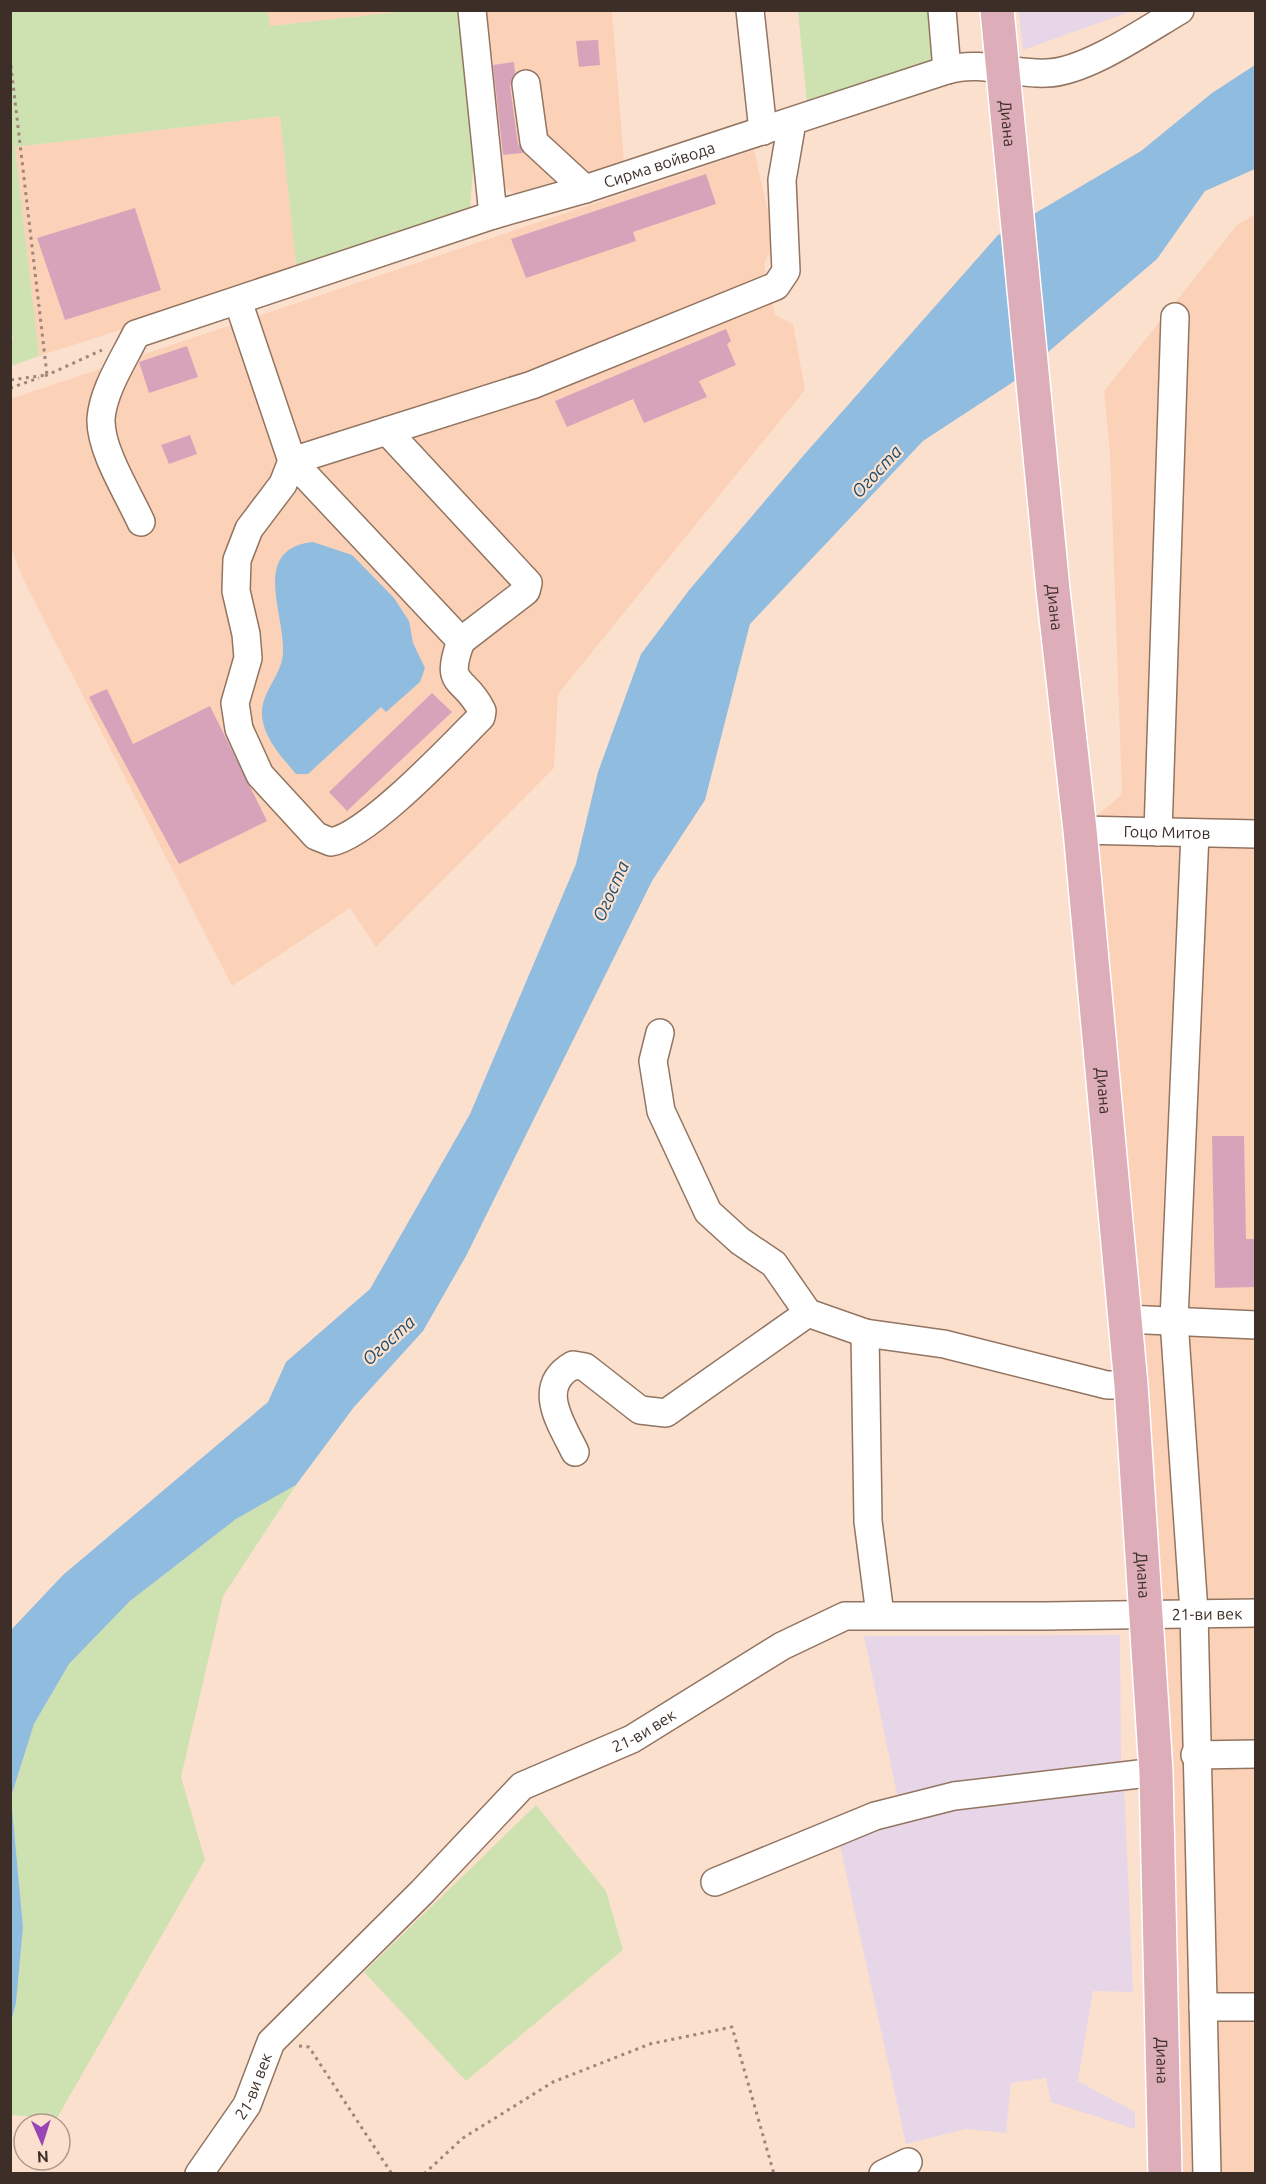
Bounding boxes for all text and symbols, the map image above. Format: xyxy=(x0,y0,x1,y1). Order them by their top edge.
street label: Диана xyxy=(997,99,1019,147)
street label: Сирма войвода xyxy=(601,138,717,191)
water label: Огоста xyxy=(847,441,905,501)
street label: Диана xyxy=(1043,583,1066,631)
street label: Гоцо Митов xyxy=(1123,822,1211,842)
water label: Огоста xyxy=(588,857,632,924)
street label: Диана xyxy=(1093,1067,1115,1115)
water label: Огоста xyxy=(358,1311,419,1369)
street label: Диана xyxy=(1133,1551,1154,1599)
street label: 21-ви век xyxy=(1172,1604,1243,1623)
street label: 21-ви век xyxy=(609,1705,679,1756)
street label: Диана xyxy=(1153,2037,1172,2084)
street label: 21-ви век xyxy=(231,2050,275,2123)
north arrow xyxy=(12,2112,72,2172)
text: N xyxy=(36,2148,49,2166)

